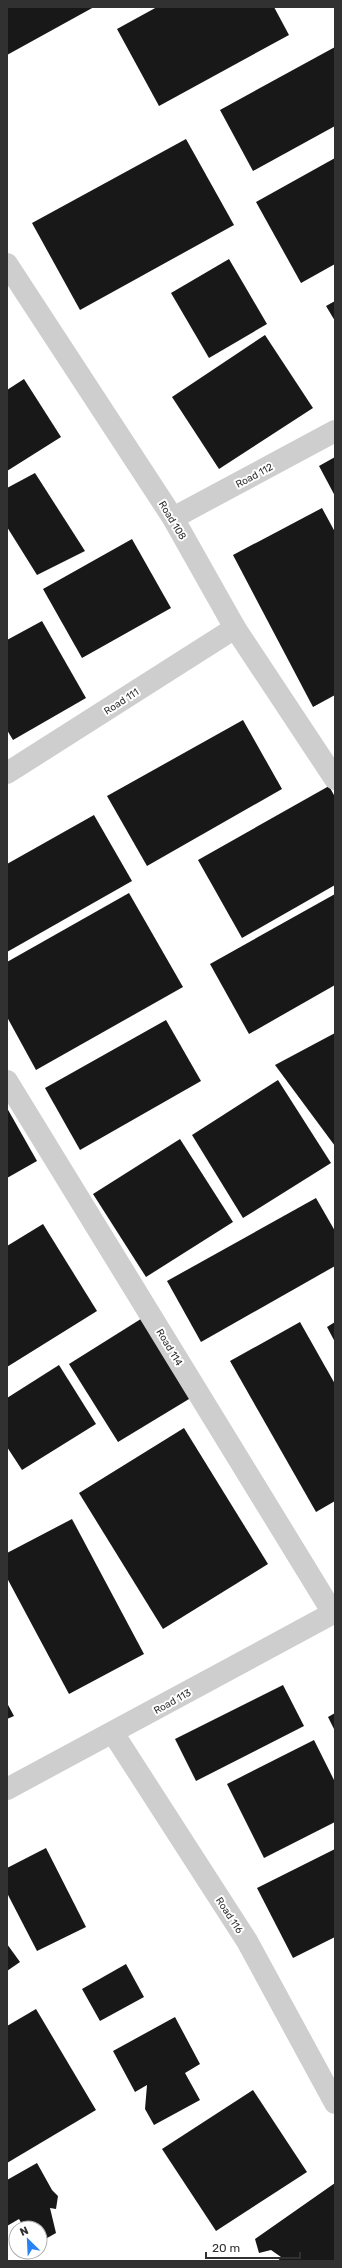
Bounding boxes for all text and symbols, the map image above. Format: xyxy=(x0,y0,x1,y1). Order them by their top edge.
street label: Road 112 xyxy=(234,461,275,491)
street label: Road 108 xyxy=(156,499,188,542)
street label: Road 111 xyxy=(102,686,141,717)
street label: Road 114 xyxy=(153,1327,185,1368)
street label: Road 113 xyxy=(152,1687,193,1717)
street label: Road 116 xyxy=(213,1895,245,1936)
north arrow xyxy=(8,2220,48,2260)
text: N xyxy=(18,2224,30,2239)
scale bar xyxy=(206,2234,300,2260)
text: 20 m xyxy=(212,2241,240,2255)

